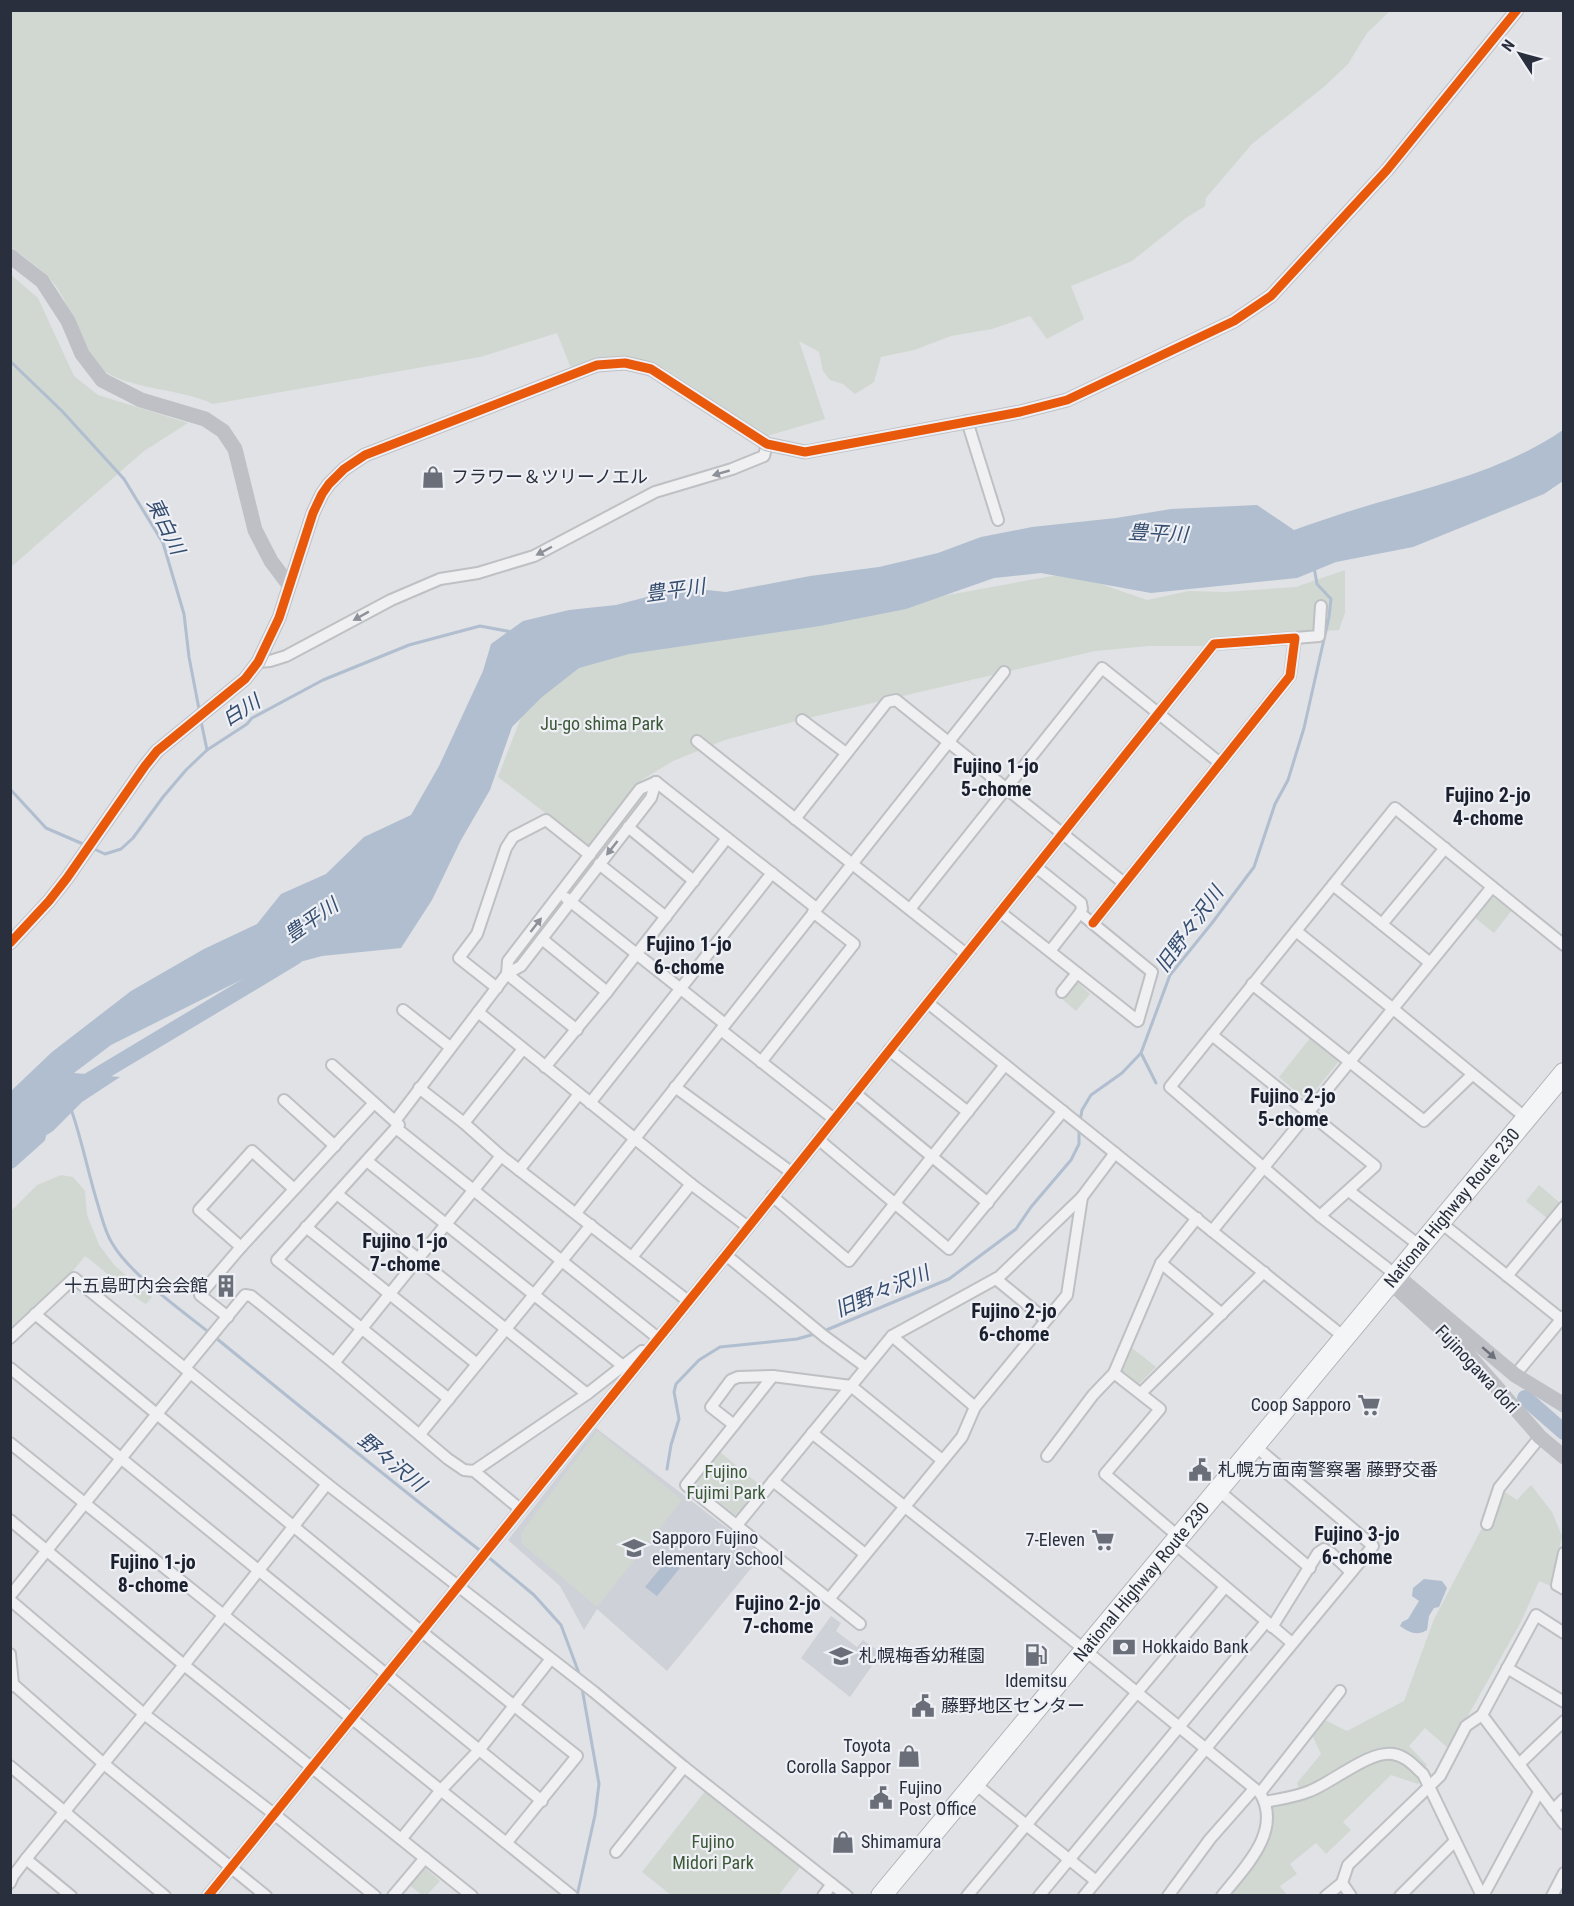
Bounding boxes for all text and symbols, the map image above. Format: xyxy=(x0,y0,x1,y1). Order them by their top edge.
north arrow xyxy=(1490,24,1550,84)
text: N xyxy=(1498,36,1519,55)
shop icon: フラワー＆ツリーノエル xyxy=(420,464,446,490)
place label: フラワー＆ツリーノエル xyxy=(451,466,648,487)
one-way arrow xyxy=(712,468,730,478)
water label: 東白川 xyxy=(142,494,191,560)
water label: 豊平川 xyxy=(1127,519,1191,547)
one-way arrow xyxy=(535,546,552,556)
water label: 豊平川 xyxy=(644,574,708,606)
one-way arrow xyxy=(353,611,370,621)
water label: 白川 xyxy=(218,688,266,731)
park label: Ju-go shima Park xyxy=(540,713,664,734)
district label: Fujino 1-jo 5-chome xyxy=(953,754,1039,801)
district label: Fujino 2-jo 4-chome xyxy=(1445,783,1531,830)
one-way arrow xyxy=(607,840,619,855)
water label: 旧野々沢川 xyxy=(1150,880,1229,977)
water label: 豊平川 xyxy=(280,892,344,947)
one-way arrow xyxy=(530,917,543,933)
district label: Fujino 1-jo 6-chome xyxy=(646,932,732,979)
district label: Fujino 2-jo 5-chome xyxy=(1250,1084,1336,1131)
street label: National Highway Route 230 xyxy=(1379,1124,1524,1292)
district label: Fujino 1-jo 7-chome xyxy=(362,1229,448,1276)
water label: 旧野々沢川 xyxy=(831,1260,935,1322)
building icon: 十五島町内会会館 xyxy=(213,1273,239,1299)
place label: 十五島町内会会館 xyxy=(64,1275,208,1296)
district label: Fujino 2-jo 6-chome xyxy=(971,1299,1057,1346)
street label: Fujinogawa dori xyxy=(1431,1320,1523,1417)
one-way arrow xyxy=(1481,1346,1496,1359)
supermarket icon: Coop Sapporo xyxy=(1356,1392,1382,1418)
place label: Coop Sapporo xyxy=(1251,1394,1351,1415)
water label: 野々沢川 xyxy=(353,1428,432,1498)
public building icon: 札幌方面南警察署 藤野交番 xyxy=(1187,1457,1213,1483)
place label: 札幌方面南警察署 藤野交番 xyxy=(1218,1459,1438,1480)
park label: Fujino Fujimi Park xyxy=(686,1461,766,1503)
street label: National Highway Route 230 xyxy=(1069,1498,1213,1666)
district label: Fujino 3-jo 6-chome xyxy=(1314,1522,1400,1569)
place label: Sapporo Fujino elementary School xyxy=(652,1527,783,1569)
supermarket icon: 7-Eleven xyxy=(1090,1527,1116,1553)
place label: 7-Eleven xyxy=(1026,1529,1085,1550)
school or university icon: Sapporo Fujino elementary School xyxy=(621,1535,647,1561)
district label: Fujino 1-jo 8-chome xyxy=(110,1550,196,1597)
district label: Fujino 2-jo 7-chome xyxy=(735,1591,821,1638)
bank icon: Hokkaido Bank xyxy=(1111,1634,1137,1660)
place label: Hokkaido Bank xyxy=(1142,1636,1249,1657)
fuel station icon: Idemitsu xyxy=(1023,1642,1049,1668)
school or university icon: 札幌梅香幼稚園 xyxy=(828,1643,854,1669)
place label: 札幌梅香幼稚園 xyxy=(859,1645,985,1666)
place label: Idemitsu xyxy=(1005,1670,1067,1691)
public building icon: 藤野地区センター xyxy=(910,1693,936,1719)
place label: 藤野地区センター xyxy=(941,1695,1085,1716)
place label: Toyota Corolla Sappor xyxy=(786,1735,892,1777)
shop icon: Toyota Corolla Sappor xyxy=(896,1743,922,1769)
place label: Fujino Post Office xyxy=(899,1777,977,1819)
public building icon: Fujino Post Office xyxy=(868,1785,894,1811)
shop icon: Shimamura xyxy=(830,1829,856,1855)
park label: Fujino Midori Park xyxy=(672,1831,754,1873)
place label: Shimamura xyxy=(861,1831,941,1852)

